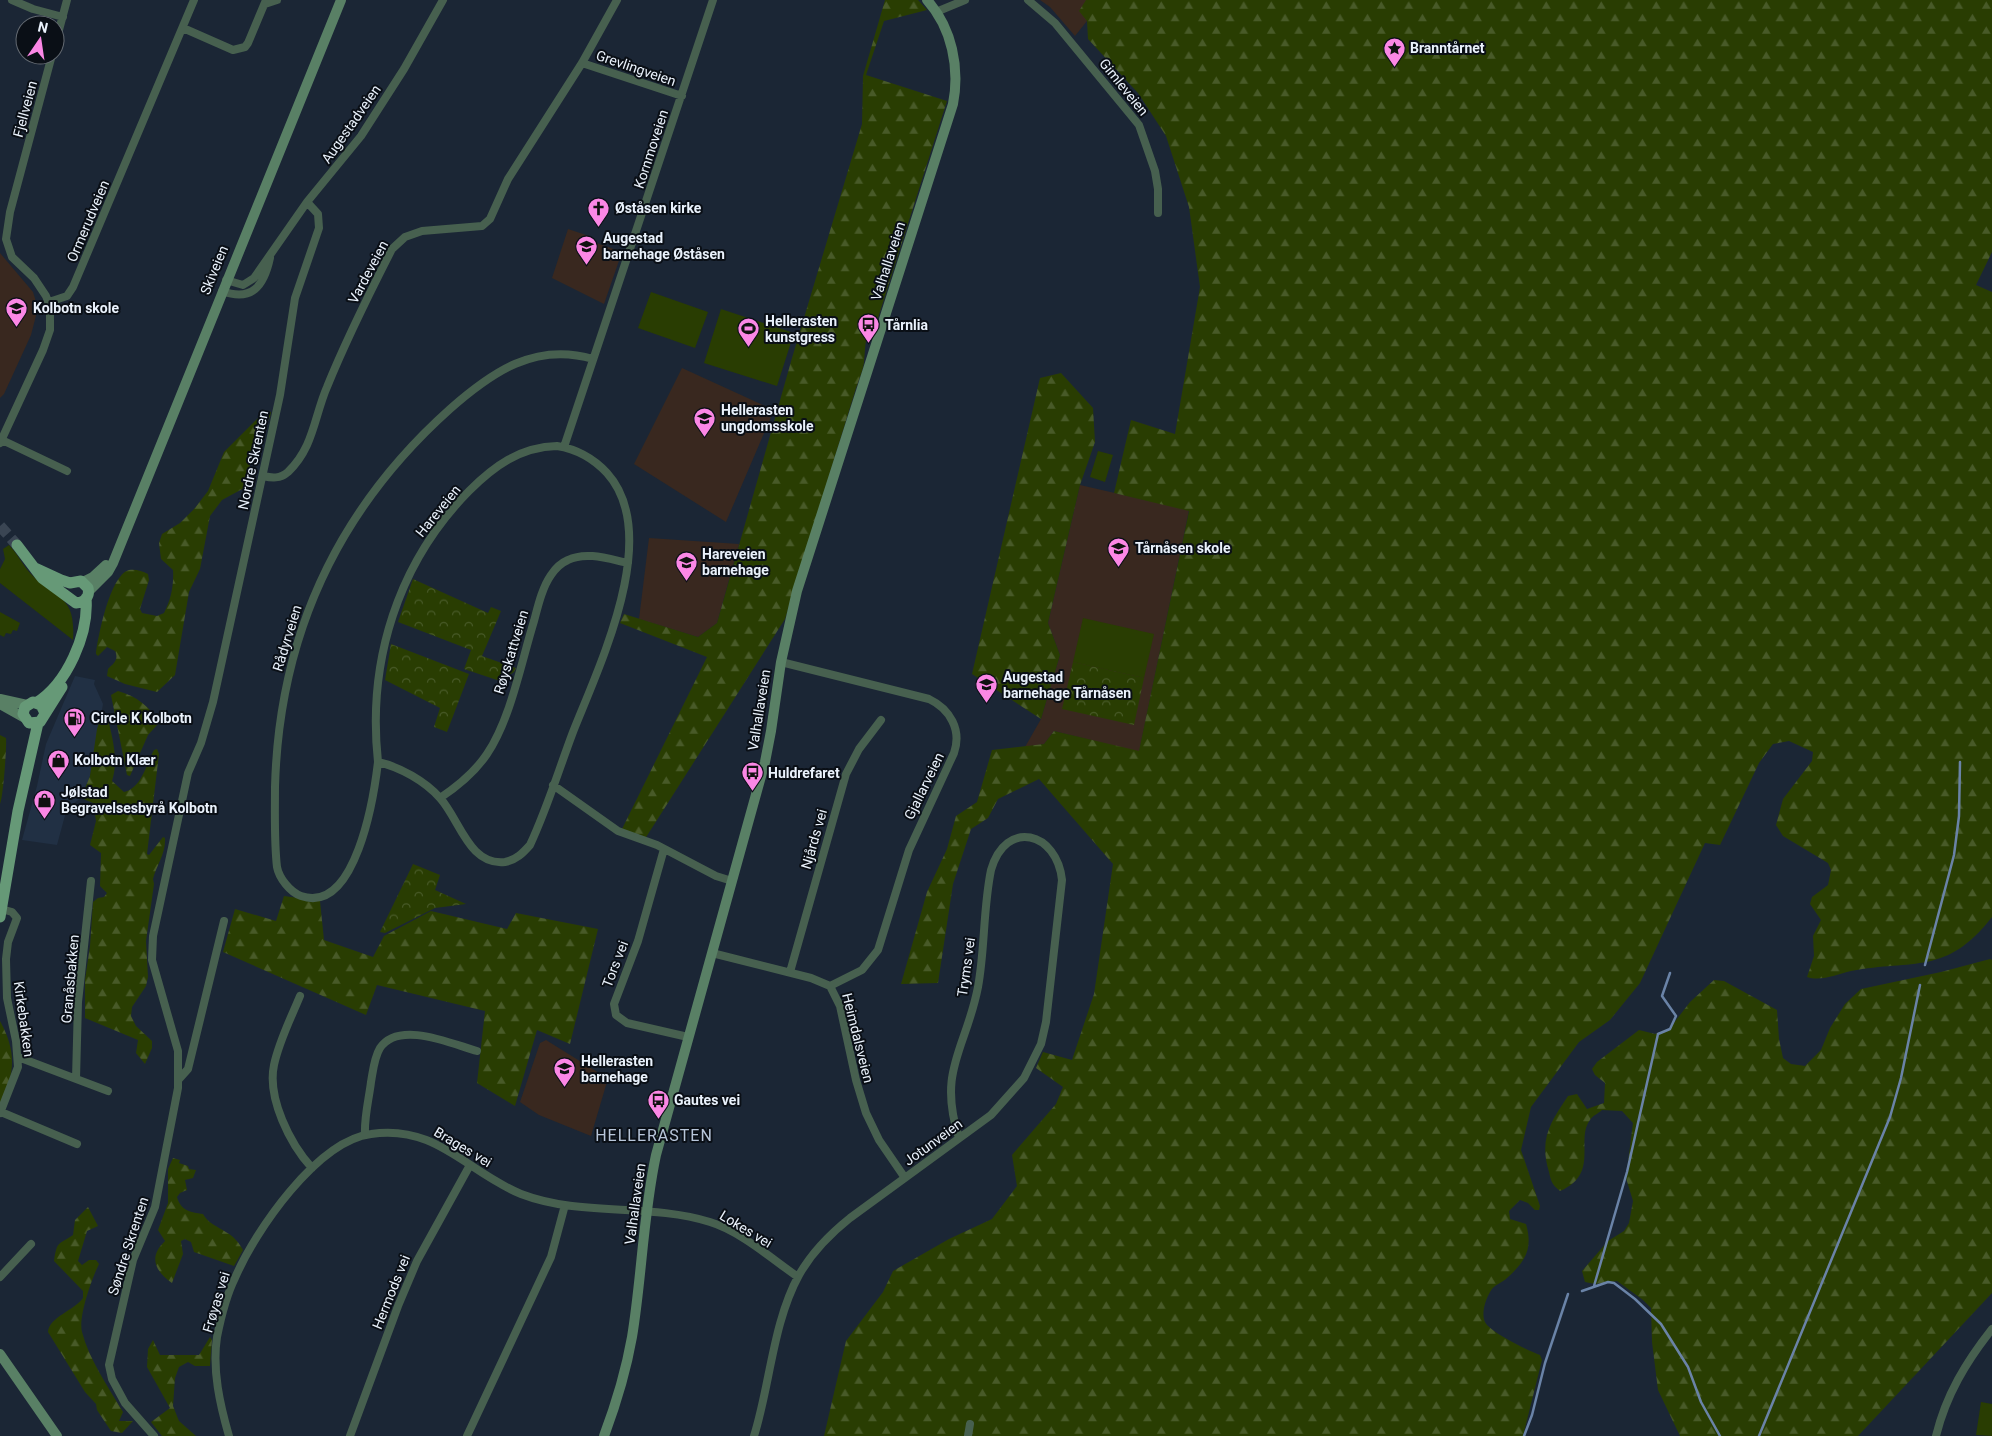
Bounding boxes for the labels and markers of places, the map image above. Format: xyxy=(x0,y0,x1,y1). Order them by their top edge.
place icon: Branntårnet xyxy=(1382,36,1406,67)
place label: Branntårnet xyxy=(1410,40,1485,56)
church icon: Øståsen kirke xyxy=(587,196,611,227)
place label: Øståsen kirke xyxy=(615,200,702,216)
place label: Augestad barnehage Øståsen xyxy=(603,230,725,262)
school or university icon: Augestad barnehage Øståsen xyxy=(575,234,599,265)
school or university icon: Kolbotn skole xyxy=(5,296,29,327)
place label: Kolbotn skole xyxy=(33,300,119,316)
place label: Hellerasten kunstgress xyxy=(765,313,837,345)
bus stop icon: Tårnlia xyxy=(857,313,881,344)
sports icon: Hellerasten kunstgress xyxy=(737,317,761,348)
place label: Tårnlia xyxy=(885,317,929,333)
place label: Hellerasten ungdomsskole xyxy=(721,402,814,434)
school or university icon: Hellerasten ungdomsskole xyxy=(693,406,717,437)
school or university icon: Tårnåsen skole xyxy=(1107,536,1131,567)
place label: Tårnåsen skole xyxy=(1135,540,1231,556)
place label: Hareveien barnehage xyxy=(702,546,769,578)
school or university icon: Hareveien barnehage xyxy=(674,550,698,581)
place label: Augestad barnehage Tårnåsen xyxy=(1003,669,1131,701)
school or university icon: Augestad barnehage Tårnåsen xyxy=(975,673,999,704)
fuel station icon: Circle K Kolbotn xyxy=(63,706,87,737)
place label: Circle K Kolbotn xyxy=(91,710,192,726)
shop icon: Kolbotn Klær xyxy=(46,748,70,779)
place label: Kolbotn Klær xyxy=(74,752,156,768)
bus stop icon: Huldrefaret xyxy=(740,761,764,792)
place label: Huldrefaret xyxy=(768,765,840,781)
place label: Jølstad Begravelsesbyrå Kolbotn xyxy=(61,784,218,816)
shop icon: Jølstad Begravelsesbyrå Kolbotn xyxy=(33,788,57,819)
place label: Hellerasten barnehage xyxy=(581,1053,653,1085)
school or university icon: Hellerasten barnehage xyxy=(553,1057,577,1088)
bus stop icon: Gautes vei xyxy=(646,1088,670,1119)
place label: Gautes vei xyxy=(674,1092,740,1108)

